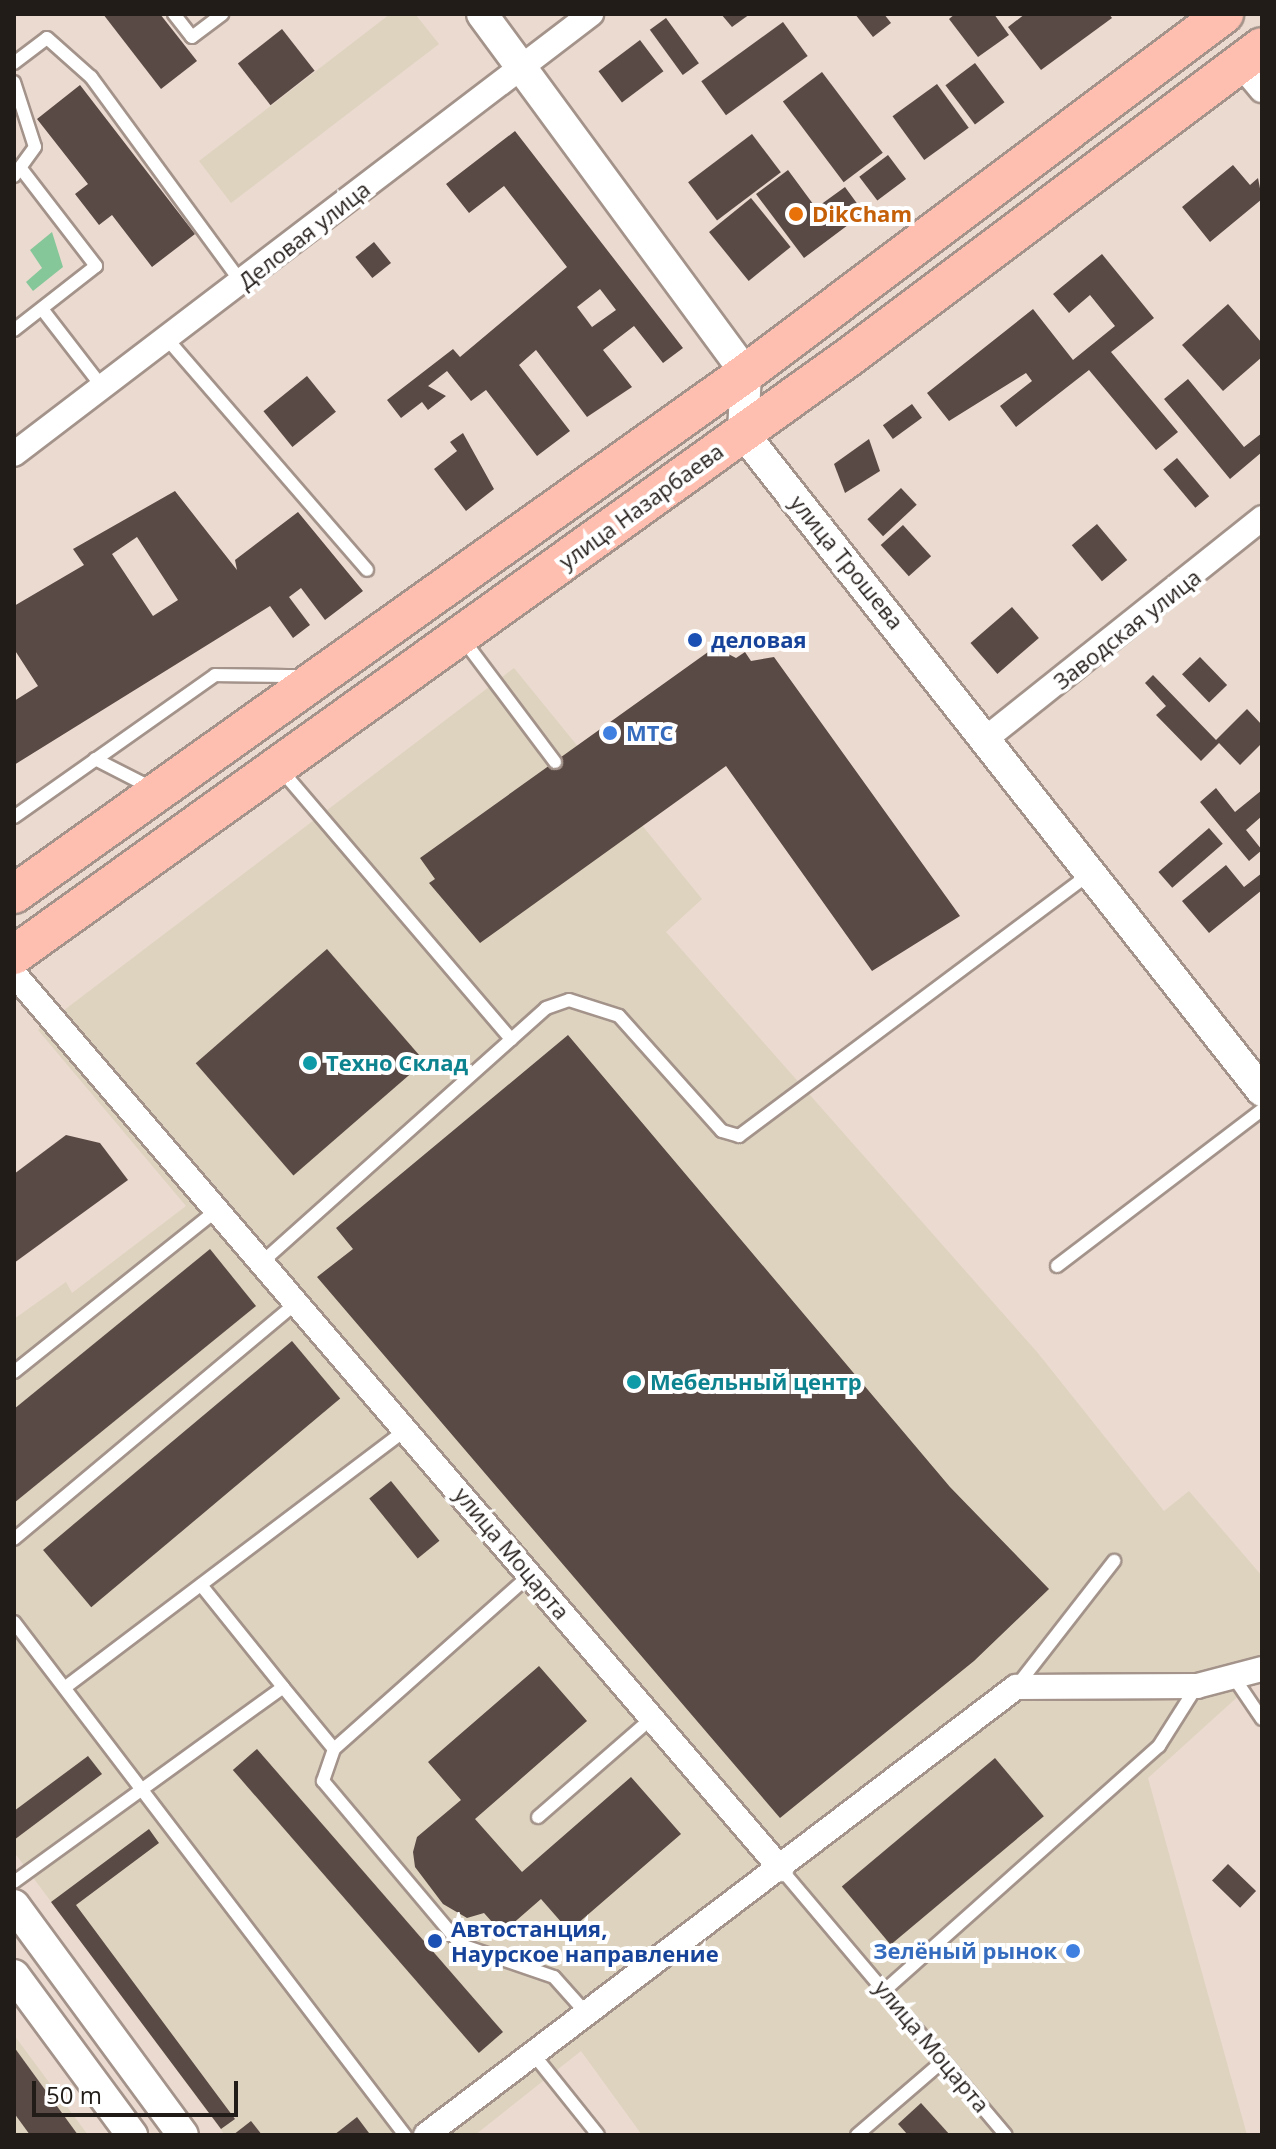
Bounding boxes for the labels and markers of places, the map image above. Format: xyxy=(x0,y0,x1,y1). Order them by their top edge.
place label: DikCham xyxy=(812,201,912,227)
marker: DikCham xyxy=(787,205,805,223)
place label: деловая xyxy=(711,627,807,653)
marker: деловая xyxy=(686,631,704,649)
place label: МТС xyxy=(626,720,674,746)
marker: МТС xyxy=(601,724,619,742)
place label: Техно Склад xyxy=(326,1050,468,1076)
marker: Техно Склад xyxy=(301,1054,319,1072)
place label: Мебельный центр xyxy=(650,1369,862,1395)
marker: Мебельный центр xyxy=(625,1373,643,1391)
place label: Автостанция, Наурское направление xyxy=(451,1915,719,1966)
marker: Автостанция, Наурское направление xyxy=(426,1932,444,1950)
place label: Зелёный рынок xyxy=(873,1938,1057,1964)
marker: Зелёный рынок xyxy=(1064,1942,1082,1960)

